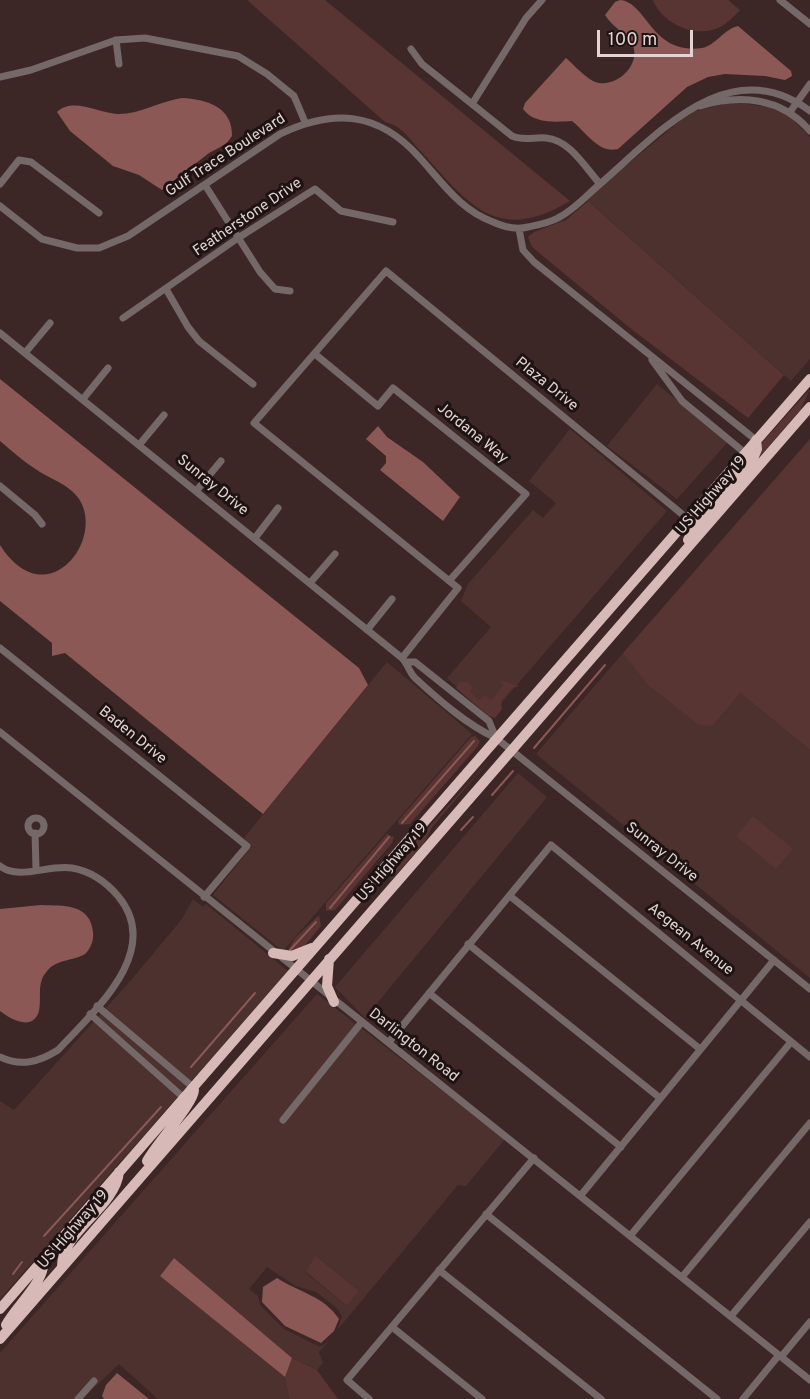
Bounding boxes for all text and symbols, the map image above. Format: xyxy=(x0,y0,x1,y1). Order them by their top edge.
scale bar xyxy=(600,18,696,56)
text: 100 m xyxy=(608,29,657,52)
street label: Gulf Trace Boulevard xyxy=(163,111,289,201)
street label: Featherstone Drive xyxy=(190,175,306,261)
street label: Plaza Drive xyxy=(511,354,581,416)
street label: Jordana Way xyxy=(433,400,511,468)
street label: Sunray Drive xyxy=(173,452,251,520)
street label: US Highway 19 xyxy=(673,453,751,539)
street label: Baden Drive xyxy=(94,703,170,769)
street label: Sunray Drive xyxy=(621,819,701,887)
street label: US Highway 19 xyxy=(354,820,432,906)
street label: Aegean Avenue xyxy=(644,900,736,980)
street label: Darlington Road xyxy=(364,1005,462,1087)
street label: US Highway 19 xyxy=(35,1187,113,1273)

